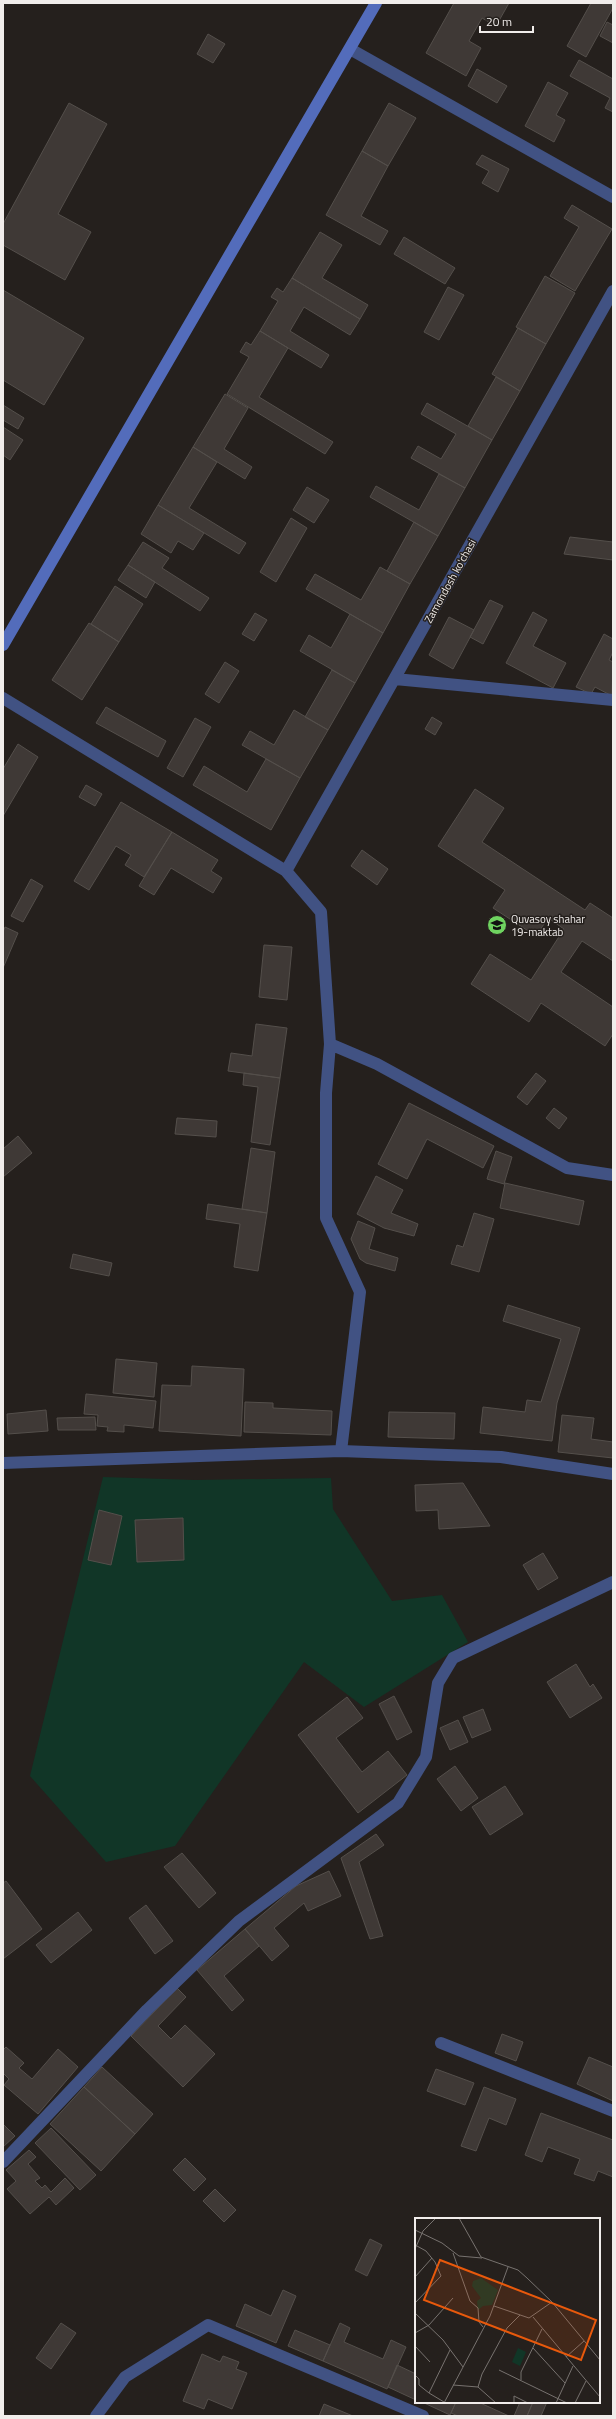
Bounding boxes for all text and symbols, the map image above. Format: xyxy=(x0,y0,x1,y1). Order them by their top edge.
scale bar xyxy=(480,8,533,34)
text: 20 m xyxy=(486,12,512,31)
street label: Zamondosh ko'chasi xyxy=(420,536,480,626)
place label: Quvasoy shahar 19-maktab xyxy=(511,911,585,940)
school or university icon: Quvasoy shahar 19-maktab xyxy=(486,914,508,936)
inset map xyxy=(415,2218,600,2403)

